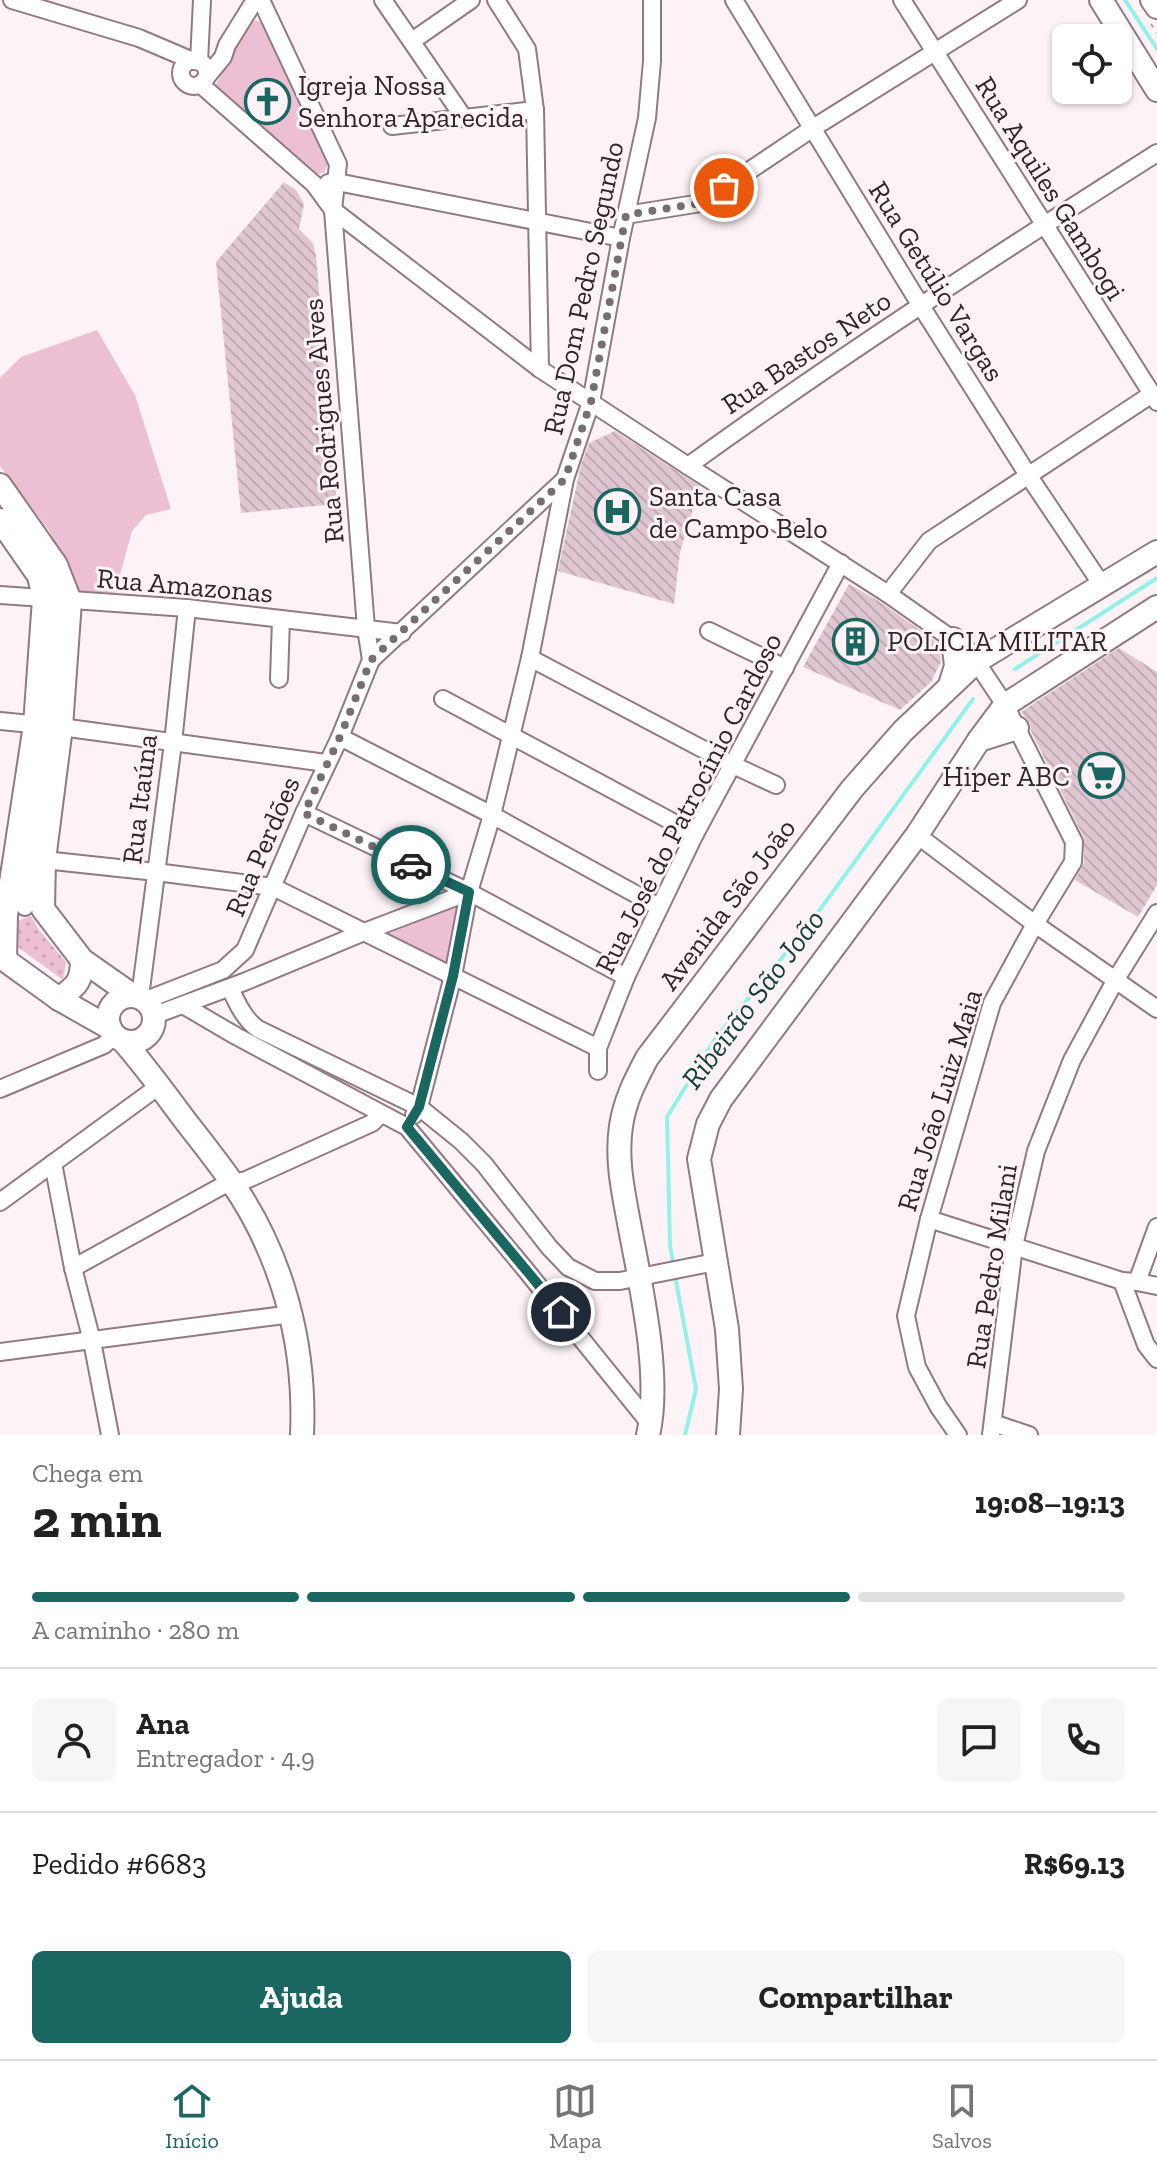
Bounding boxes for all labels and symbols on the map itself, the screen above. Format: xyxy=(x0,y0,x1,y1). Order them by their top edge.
place label: Igreja Nossa Senhora Aparecida xyxy=(298,69,525,134)
street label: Rua Aquiles Gambogi xyxy=(968,71,1133,306)
church icon: Igreja Nossa Senhora Aparecida xyxy=(243,77,291,125)
street label: Rua Dom Pedro Segundo xyxy=(536,139,631,438)
pin xyxy=(690,154,758,222)
street label: Rua Getúlio Vargas xyxy=(862,175,1011,387)
street label: Rua Bastos Neto xyxy=(715,284,897,421)
street label: Rua Rodrigues Alves xyxy=(296,297,351,545)
place label: Santa Casa de Campo Belo xyxy=(649,480,828,545)
hospital icon: Santa Casa de Campo Belo xyxy=(594,488,642,536)
street label: Rua Amazonas xyxy=(95,561,275,610)
building icon: POLICIA MILITAR xyxy=(832,617,880,665)
place label: POLICIA MILITAR xyxy=(887,625,1107,658)
street label: Rua José do Patrocínio Cardoso xyxy=(588,627,789,979)
street label: Rua Itaúna xyxy=(115,732,164,866)
supermarket icon: Hiper ABC xyxy=(1077,752,1125,800)
place label: Hiper ABC xyxy=(942,760,1070,793)
street label: Rua Perdões xyxy=(218,771,307,921)
street label: Avenida São João xyxy=(652,812,803,996)
courier xyxy=(371,825,451,905)
water label: Ribeirão São João xyxy=(674,902,832,1096)
street label: Rua João Luiz Maia xyxy=(890,985,989,1215)
street label: Rua Pedro Milani xyxy=(959,1161,1024,1371)
pin xyxy=(527,1278,595,1346)

